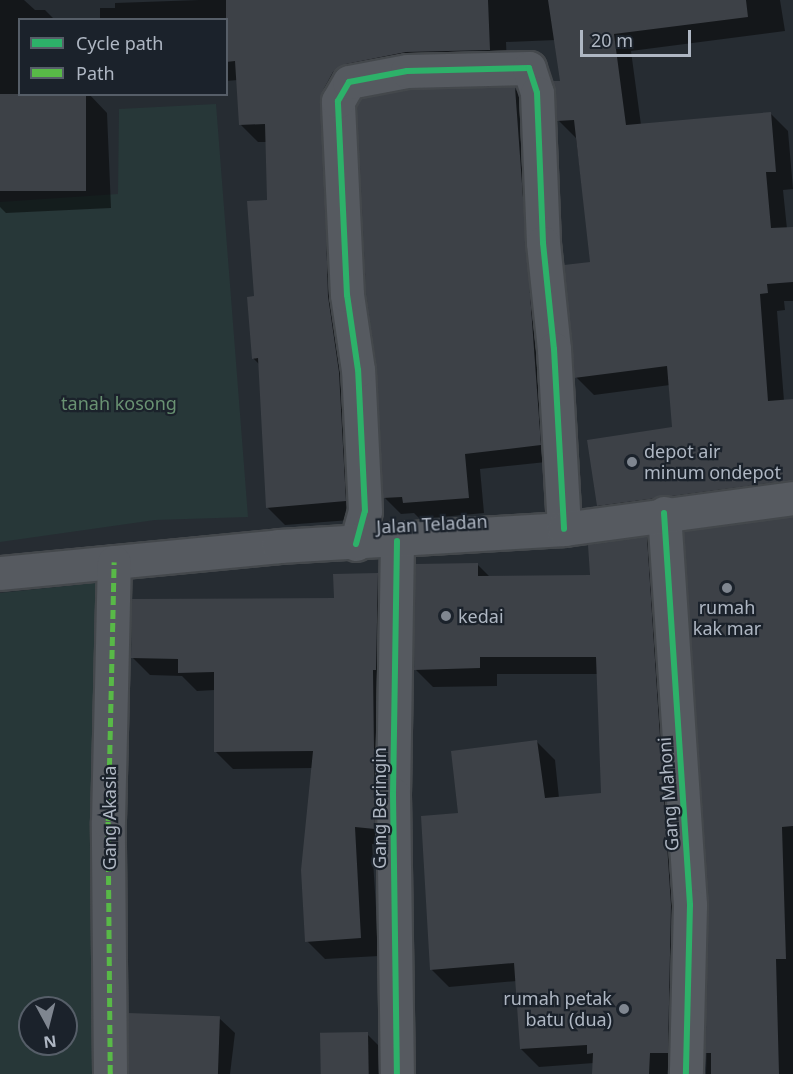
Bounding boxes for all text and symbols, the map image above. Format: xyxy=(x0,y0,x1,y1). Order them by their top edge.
legend xyxy=(18,18,228,96)
scale bar xyxy=(583,18,694,56)
text: 20 m xyxy=(591,28,633,52)
text: Cycle path xyxy=(76,31,163,55)
text: Path xyxy=(76,61,115,85)
park label: tanah kosong xyxy=(61,392,177,414)
place label: depot air minum ondepot xyxy=(644,441,781,484)
marker: depot air minum ondepot xyxy=(625,455,639,469)
street label: Jalan Teladan xyxy=(376,510,488,538)
marker: rumah kak mar xyxy=(720,581,734,595)
place label: rumah kak mar xyxy=(693,597,761,640)
place label: kedai xyxy=(458,605,504,627)
marker: kedai xyxy=(439,609,453,623)
street label: Gang Mahoni xyxy=(653,736,683,852)
street label: Gang Beringin xyxy=(368,747,390,869)
street label: Gang Akasia xyxy=(98,766,120,870)
place label: rumah petak batu (dua) xyxy=(503,988,612,1030)
north arrow xyxy=(18,996,78,1056)
marker: rumah petak batu (dua) xyxy=(617,1002,631,1016)
text: N xyxy=(42,1030,58,1054)

